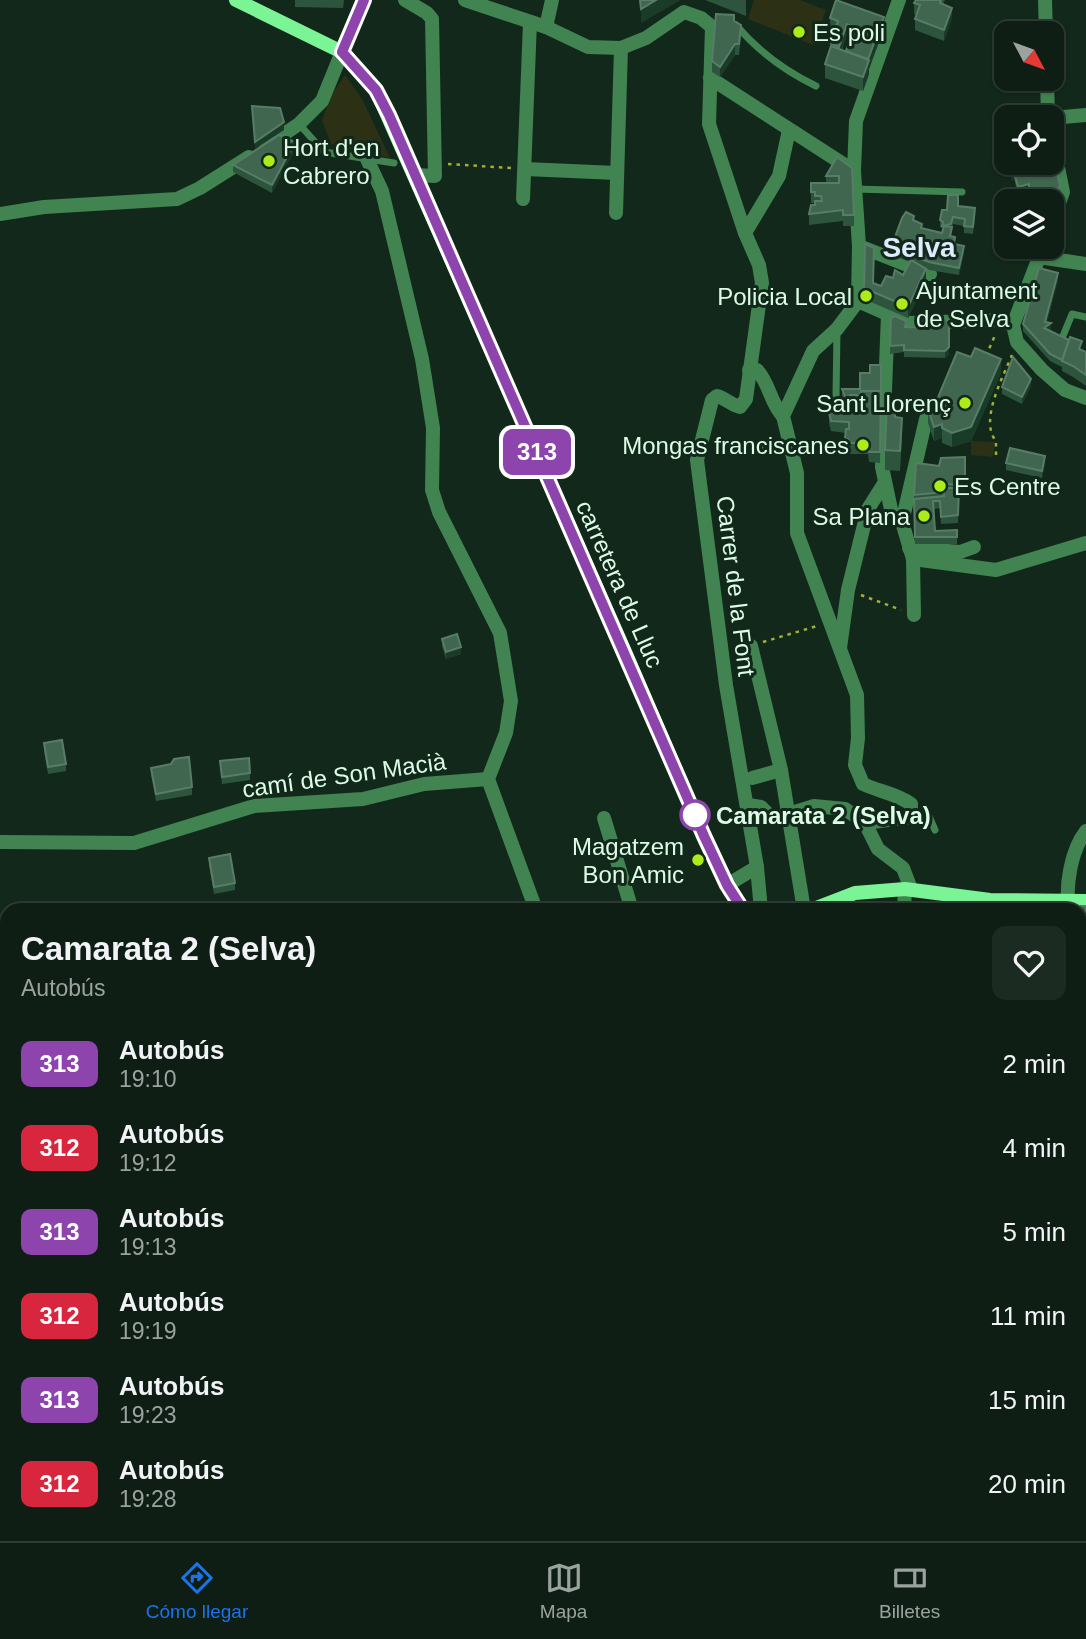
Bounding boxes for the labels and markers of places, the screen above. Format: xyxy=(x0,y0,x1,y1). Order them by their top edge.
place label: Es poli xyxy=(813,19,885,46)
marker: Es poli xyxy=(791,24,807,40)
place label: Hort d'en Cabrero xyxy=(283,134,380,189)
marker: Hort d'en Cabrero xyxy=(261,153,277,169)
place label: Ajuntament de Selva xyxy=(916,277,1038,332)
place label: Policia Local xyxy=(717,283,852,310)
marker: Policia Local xyxy=(858,288,874,304)
marker: Ajuntament de Selva xyxy=(894,296,910,312)
place label: Sant Llorenç xyxy=(816,390,951,417)
marker: Sant Llorenç xyxy=(957,395,973,411)
place label: Mongas franciscanes xyxy=(622,432,849,459)
marker: Mongas franciscanes xyxy=(855,437,871,453)
place label: Es Centre xyxy=(954,473,1061,500)
marker: Es Centre xyxy=(932,478,948,494)
place label: Sa Plana xyxy=(813,503,911,530)
marker: Sa Plana xyxy=(916,508,932,524)
marker: Camarata 2 (Selva) xyxy=(680,800,710,830)
place label: Camarata 2 (Selva) xyxy=(716,802,931,829)
place label: Magatzem Bon Amic xyxy=(572,833,684,888)
marker: Magatzem Bon Amic xyxy=(690,852,706,868)

